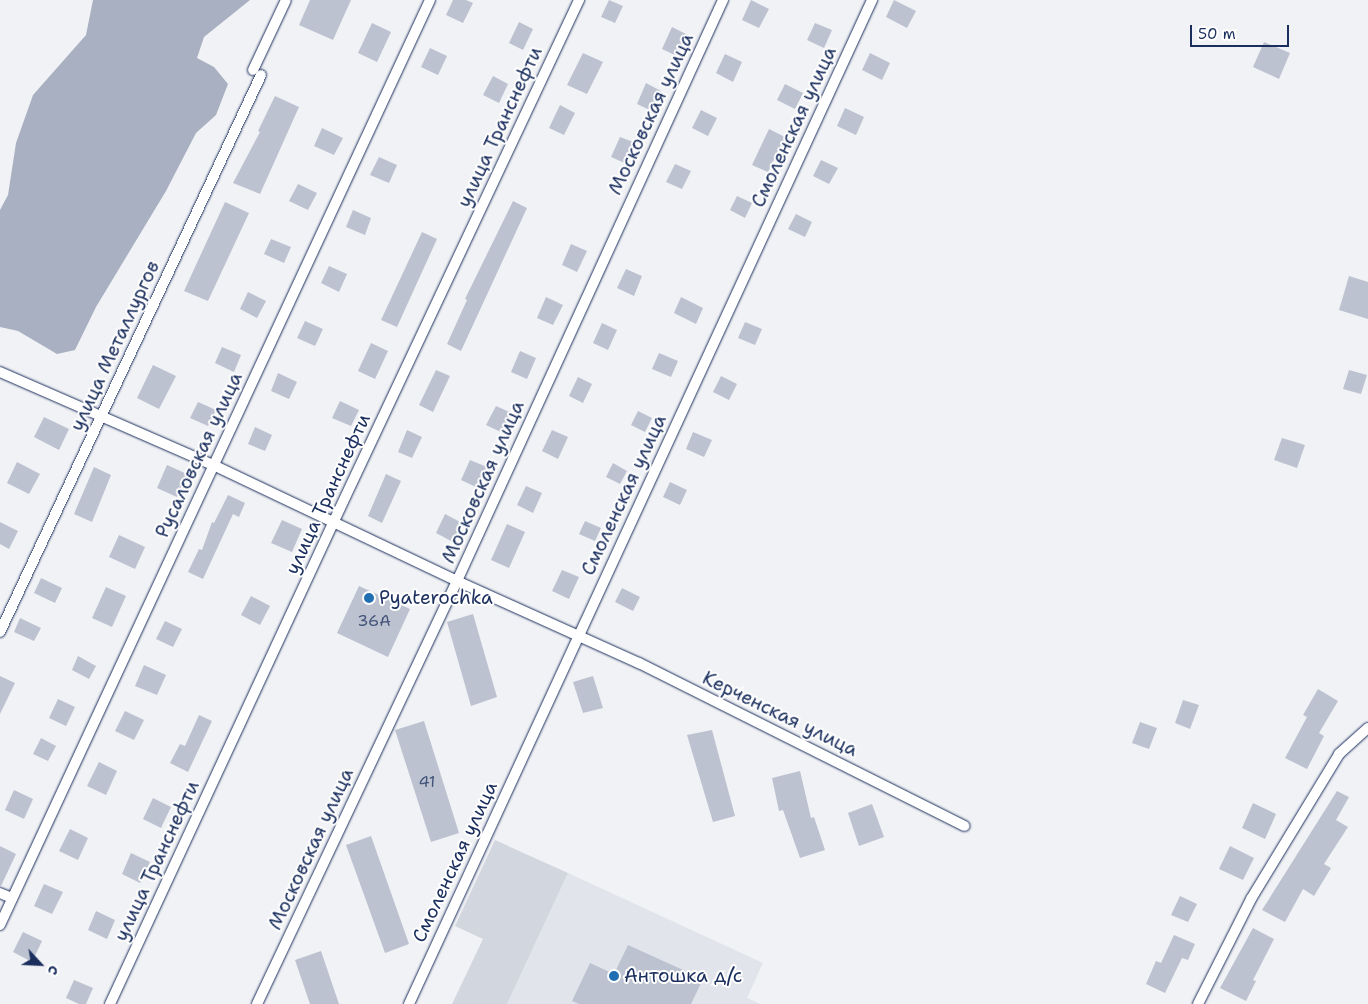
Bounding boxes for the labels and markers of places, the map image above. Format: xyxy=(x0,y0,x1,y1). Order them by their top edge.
place label: Pyaterochka xyxy=(379,587,493,609)
marker: Pyaterochka xyxy=(363,592,375,604)
place label: Антошка д/с xyxy=(624,965,742,987)
marker: Антошка д/с xyxy=(608,970,620,982)

